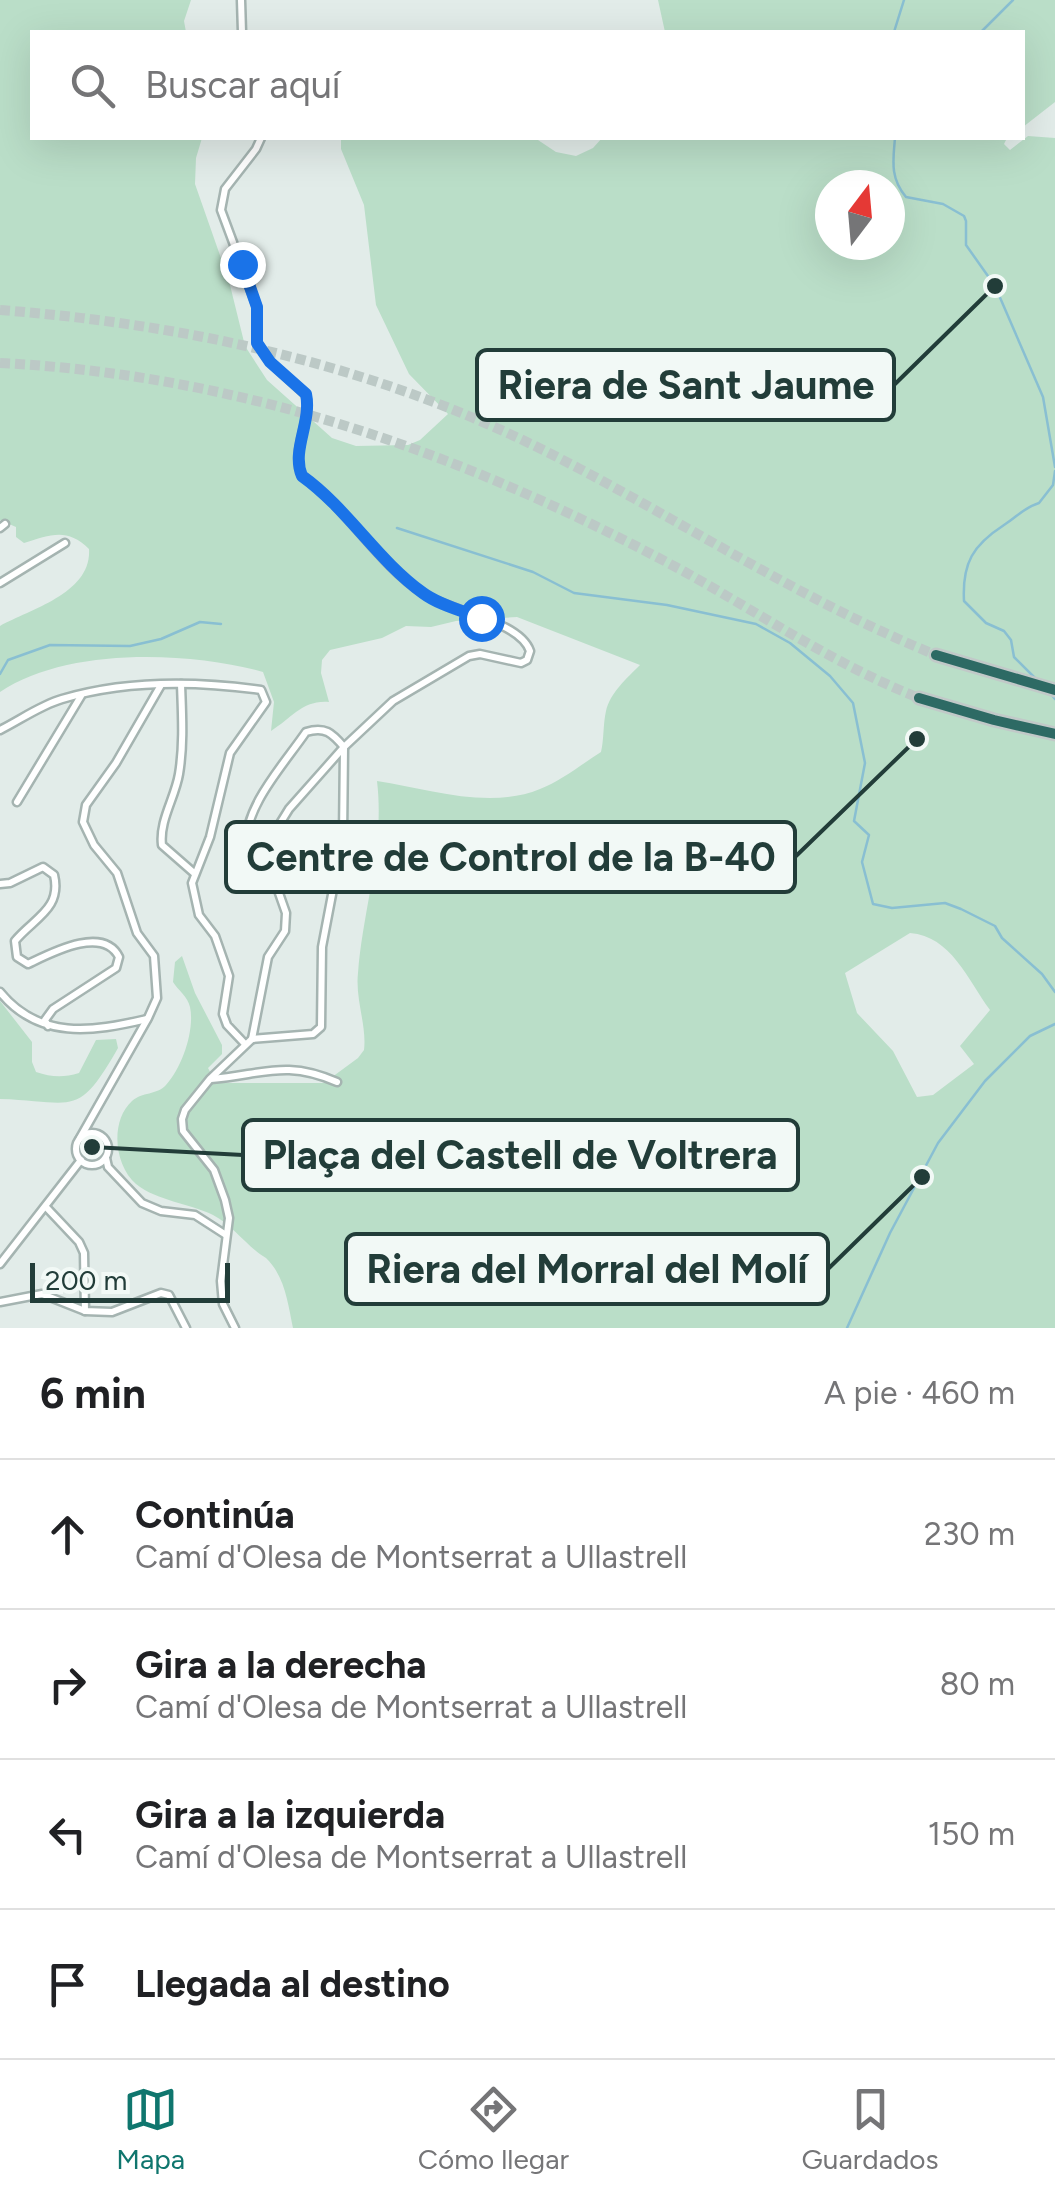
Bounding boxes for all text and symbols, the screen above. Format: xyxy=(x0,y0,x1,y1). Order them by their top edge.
search box xyxy=(30,30,1025,140)
icon: search xyxy=(65,58,120,113)
text: Buscar aquí xyxy=(145,62,341,108)
north arrow xyxy=(815,170,905,260)
route end xyxy=(220,242,266,288)
callout: Riera de Sant Jaume xyxy=(477,350,894,420)
text: Riera de Sant Jaume xyxy=(498,361,875,409)
route start xyxy=(459,596,505,642)
callout: Centre de Control de la B-40 xyxy=(226,822,795,892)
text: Centre de Control de la B-40 xyxy=(246,833,776,881)
callout: Plaça del Castell de Voltrera xyxy=(243,1120,798,1190)
text: Plaça del Castell de Voltrera xyxy=(262,1131,778,1179)
callout: Riera del Morral del Molí xyxy=(346,1234,828,1304)
text: Riera del Morral del Molí xyxy=(366,1245,810,1293)
scale bar xyxy=(30,1258,230,1302)
text: 200 m xyxy=(45,1263,127,1297)
text: 6 min xyxy=(40,1368,146,1419)
text: A pie · 460 m xyxy=(824,1374,1015,1412)
text: Continúa xyxy=(135,1492,295,1538)
icon: ahead xyxy=(40,1507,95,1562)
text: 230 m xyxy=(924,1515,1015,1553)
text: Camí d'Olesa de Montserrat a Ullastrell xyxy=(135,1538,687,1576)
text: Gira a la derecha xyxy=(135,1642,427,1688)
icon: right xyxy=(40,1657,95,1712)
text: 80 m xyxy=(940,1665,1015,1703)
text: Camí d'Olesa de Montserrat a Ullastrell xyxy=(135,1688,687,1726)
text: Gira a la izquierda xyxy=(135,1792,445,1838)
icon: left xyxy=(40,1807,95,1862)
text: 150 m xyxy=(928,1815,1015,1853)
text: Camí d'Olesa de Montserrat a Ullastrell xyxy=(135,1838,687,1876)
icon: arrive xyxy=(40,1957,95,2012)
text: Llegada al destino xyxy=(135,1961,450,2007)
tab: Mapa xyxy=(116,2082,185,2176)
tab: Cómo llegar xyxy=(418,2082,569,2176)
tab: Guardados xyxy=(802,2082,939,2176)

